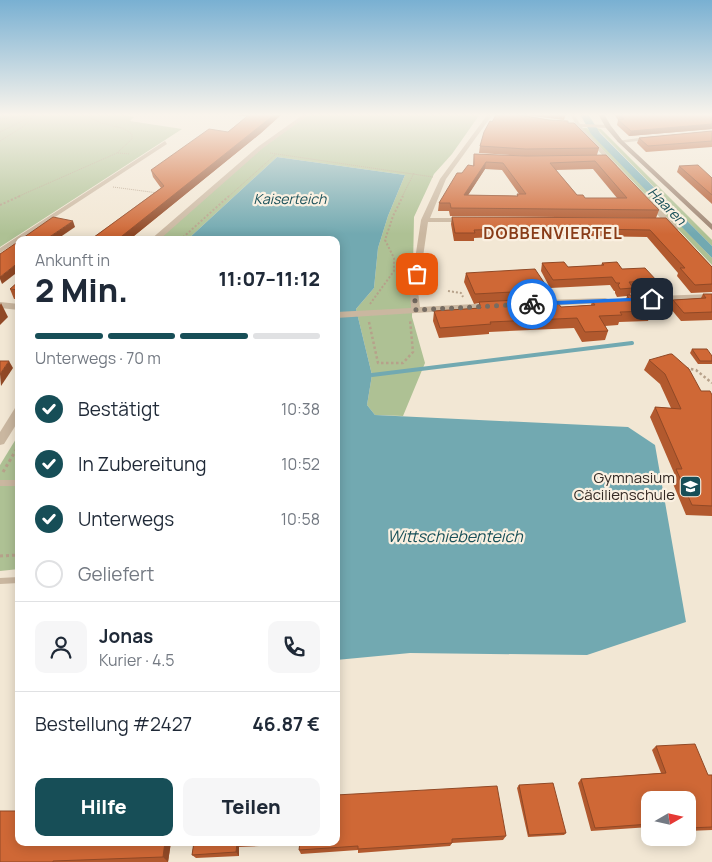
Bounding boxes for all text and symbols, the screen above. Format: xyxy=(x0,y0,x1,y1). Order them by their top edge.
water label: Haaren xyxy=(644,183,691,229)
water label: Kaiserteich xyxy=(254,189,327,208)
district label: DOBBENVIERTEL xyxy=(483,222,623,244)
text: Ankunft in xyxy=(35,249,110,271)
pin xyxy=(396,253,438,295)
icon: bag xyxy=(403,260,431,288)
text: 11:07–11:12 xyxy=(218,266,320,292)
text: 2 Min. xyxy=(35,268,128,312)
pin xyxy=(631,278,673,320)
courier xyxy=(507,279,557,329)
icon: home xyxy=(638,285,666,313)
icon: bike xyxy=(518,290,546,318)
text: Unterwegs · 70 m xyxy=(35,347,161,369)
icon: check xyxy=(35,395,63,423)
text: Bestätigt xyxy=(78,396,160,422)
text: 10:38 xyxy=(281,398,320,420)
icon: check xyxy=(35,450,63,478)
text: In Zubereitung xyxy=(78,451,206,477)
text: 10:52 xyxy=(281,453,320,475)
place label: Gymnasium Cäcilienschule xyxy=(574,467,675,505)
school or university icon: Gymnasium Cäcilienschule xyxy=(679,475,703,499)
icon: check xyxy=(35,505,63,533)
text: Unterwegs xyxy=(78,506,174,532)
text: 10:58 xyxy=(281,508,320,530)
water label: Wittschiebenteich xyxy=(387,525,523,547)
text: Geliefert xyxy=(78,561,154,587)
button: person xyxy=(35,621,87,673)
button: phone xyxy=(268,621,320,673)
text: Jonas xyxy=(99,623,153,649)
text: Kurier · 4.5 xyxy=(99,649,175,671)
text: Bestellung #2427 xyxy=(35,711,192,737)
text: 46.87 € xyxy=(252,711,320,737)
button: Hilfe xyxy=(35,778,173,836)
button: Teilen xyxy=(183,778,320,836)
north arrow xyxy=(641,791,696,846)
map controls xyxy=(641,791,696,846)

